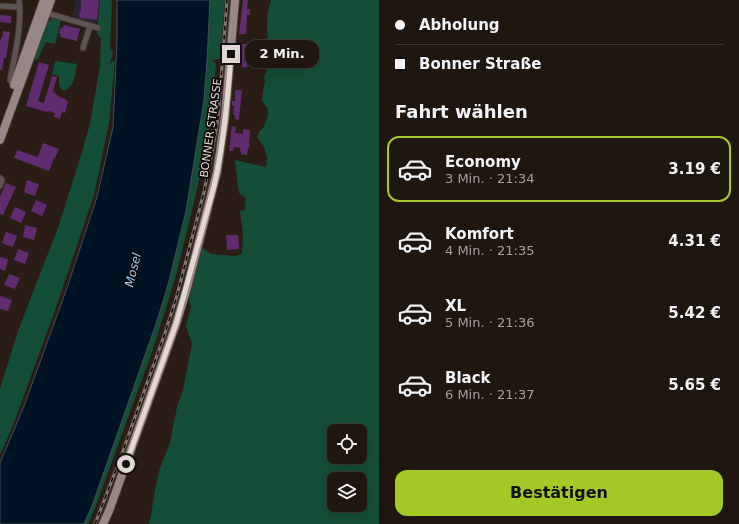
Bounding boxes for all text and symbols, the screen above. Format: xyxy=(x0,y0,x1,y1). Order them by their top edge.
text: Abholung xyxy=(419,16,500,34)
callout: 2 Min. xyxy=(245,40,319,68)
route end xyxy=(222,45,240,63)
text: 2 Min. xyxy=(259,46,305,61)
text: Bonner Straße xyxy=(419,55,541,73)
street label: BONNER STRASSE xyxy=(198,78,224,178)
text: Fahrt wählen xyxy=(395,101,528,122)
icon: car xyxy=(397,151,433,187)
text: Economy xyxy=(445,153,521,171)
text: 3.19 € xyxy=(668,160,721,178)
text: 3 Min. · 21:34 xyxy=(445,171,534,186)
icon: car xyxy=(397,223,433,259)
text: Komfort xyxy=(445,225,514,243)
text: 4.31 € xyxy=(668,232,721,250)
text: 4 Min. · 21:35 xyxy=(445,243,534,258)
water label: Mosel xyxy=(122,251,144,289)
icon: car xyxy=(397,295,433,331)
text: XL xyxy=(445,297,466,315)
text: 5.42 € xyxy=(668,304,721,322)
text: 5 Min. · 21:36 xyxy=(445,315,534,330)
icon: car xyxy=(397,367,433,403)
text: Black xyxy=(445,369,491,387)
text: 5.65 € xyxy=(668,376,721,394)
text: 6 Min. · 21:37 xyxy=(445,387,534,402)
map controls xyxy=(327,424,367,512)
button: locate xyxy=(327,424,367,464)
route start xyxy=(117,455,135,473)
button: Bestätigen xyxy=(395,470,723,516)
button: layers xyxy=(327,472,367,512)

